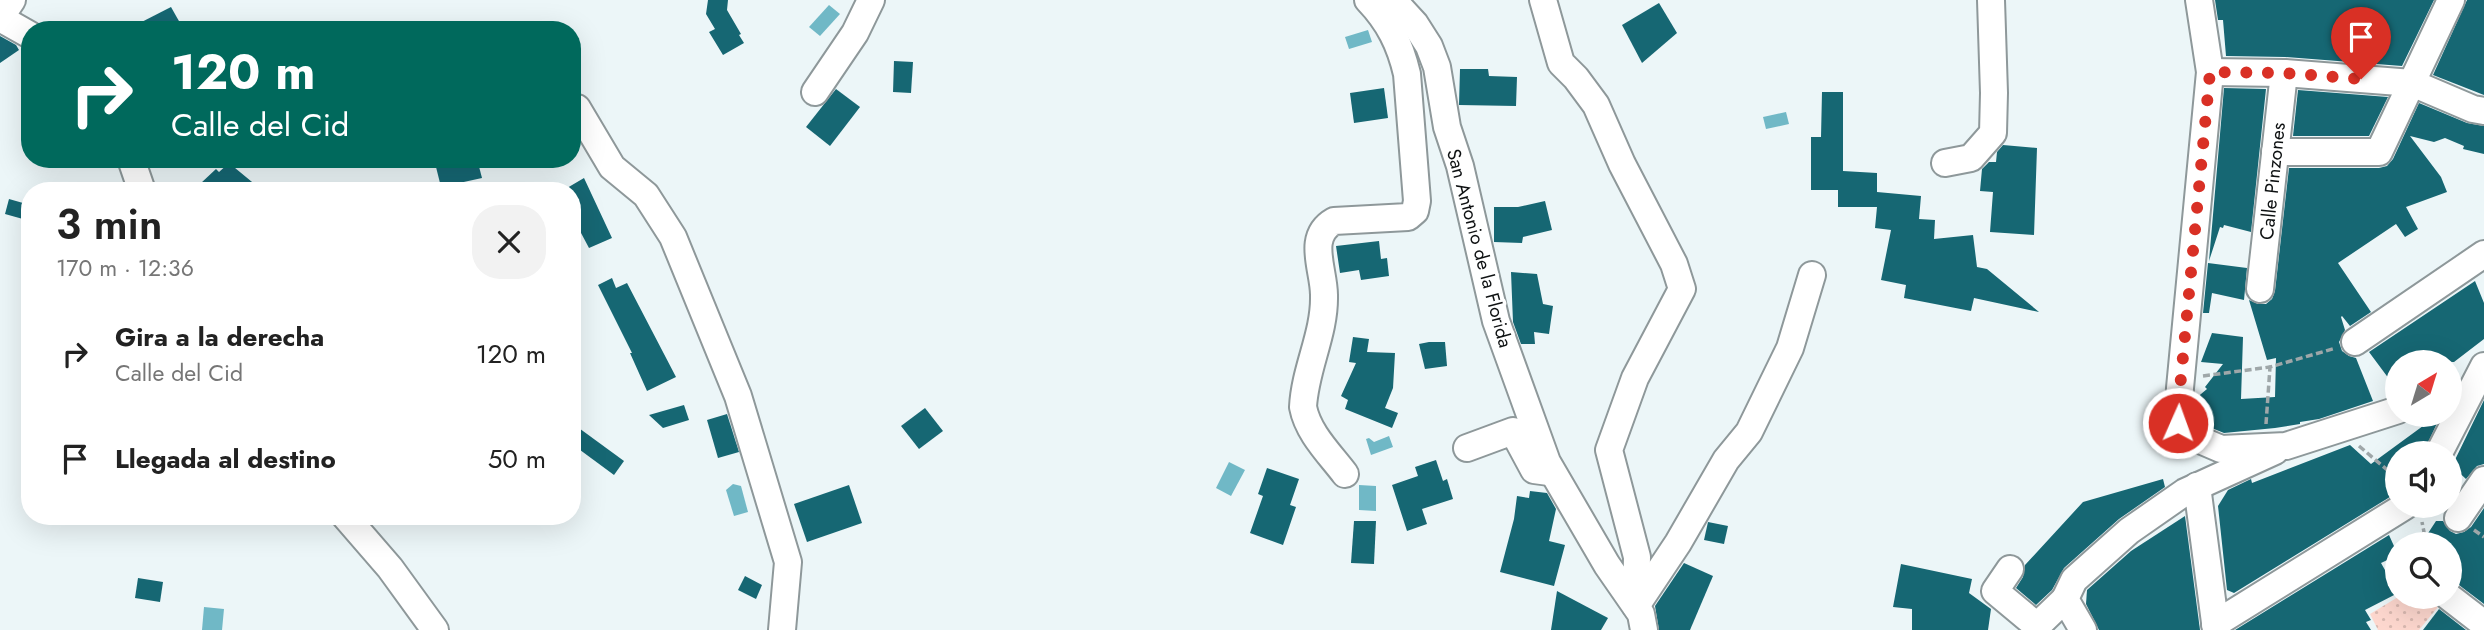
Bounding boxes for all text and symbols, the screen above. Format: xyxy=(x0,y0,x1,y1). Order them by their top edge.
pin xyxy=(2331,7,2391,79)
icon: arrive xyxy=(2342,18,2380,56)
text: 120 m xyxy=(171,37,315,107)
icon: right xyxy=(56,49,147,140)
text: Calle del Cid xyxy=(171,102,349,148)
street label: Calle Pinzones xyxy=(2253,121,2292,241)
street label: San Antonio de la Florida xyxy=(1440,146,1519,351)
text: 3 min xyxy=(56,194,162,255)
button: close xyxy=(472,205,546,279)
text: 170 m · 12:36 xyxy=(56,251,194,285)
text: Gira a la derecha xyxy=(115,318,324,356)
icon: right xyxy=(56,335,94,373)
text: 120 m xyxy=(476,335,546,373)
north arrow xyxy=(2385,350,2462,427)
map controls xyxy=(2385,350,2462,609)
text: Calle del Cid xyxy=(115,356,243,390)
position arrow xyxy=(2141,386,2215,460)
icon: arrive xyxy=(56,440,94,478)
text: Llegada al destino xyxy=(115,440,336,478)
text: 50 m xyxy=(488,440,546,478)
button: sound xyxy=(2385,441,2462,518)
button: search xyxy=(2385,532,2462,609)

